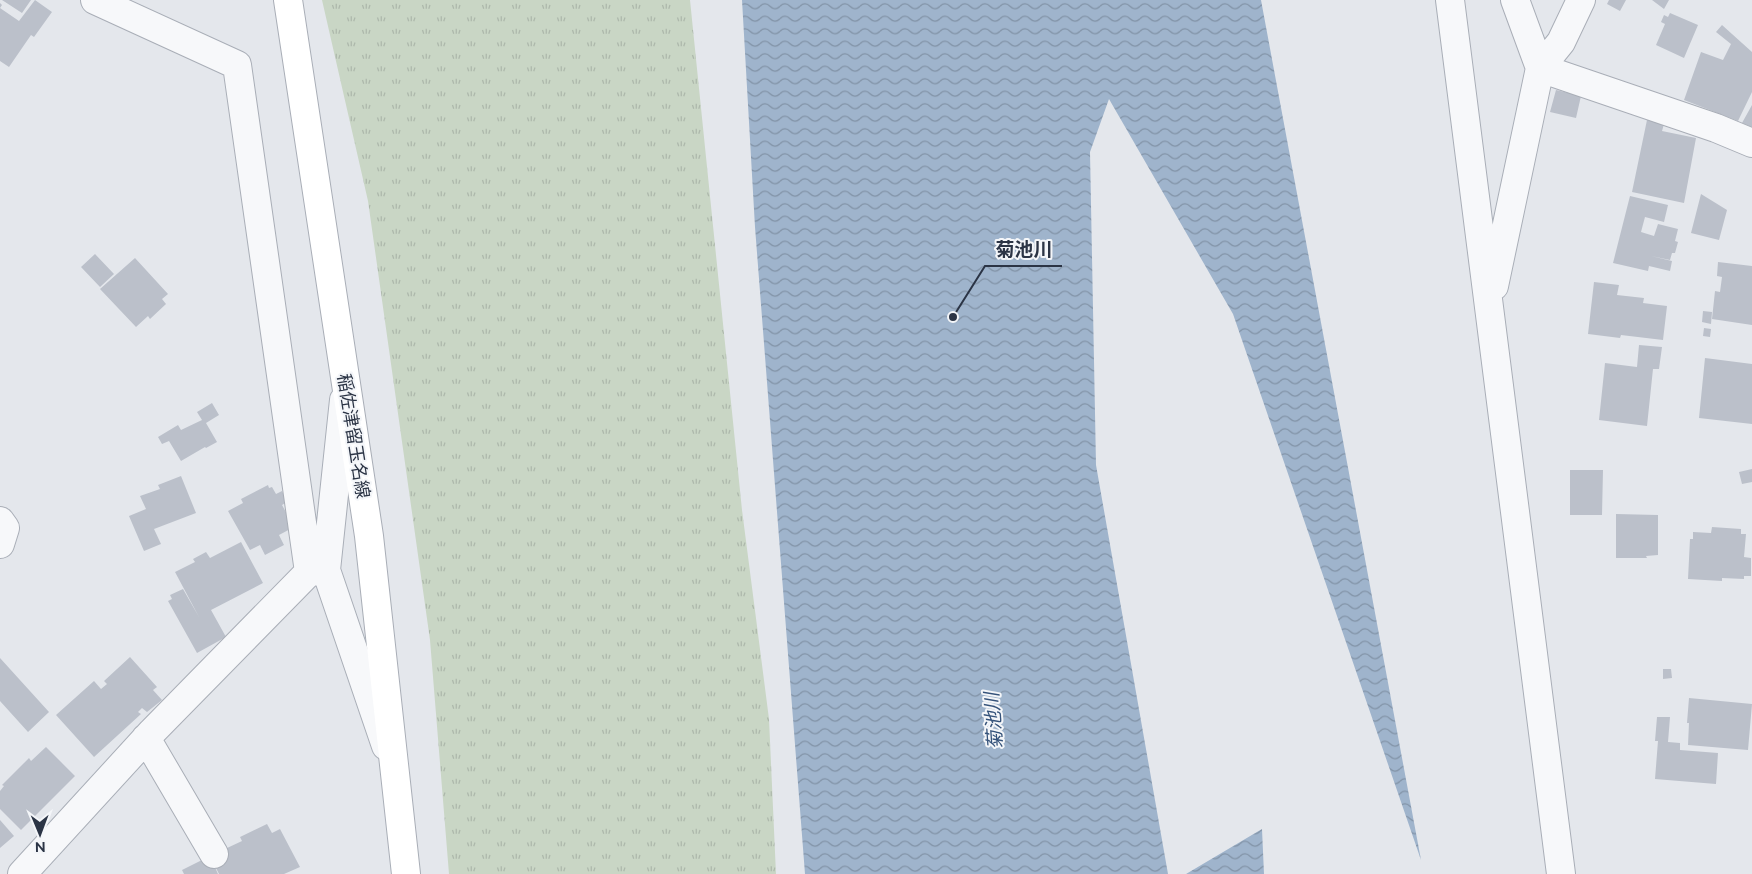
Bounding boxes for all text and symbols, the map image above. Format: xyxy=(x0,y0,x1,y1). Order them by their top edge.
callout: 菊池川 xyxy=(985,232,1062,266)
text: 菊池川 xyxy=(995,238,1053,260)
street label: 稲佐津留玉名線 xyxy=(334,372,374,500)
water label: 菊池川 xyxy=(980,690,1006,750)
north arrow xyxy=(15,809,65,859)
text: N xyxy=(35,839,46,855)

